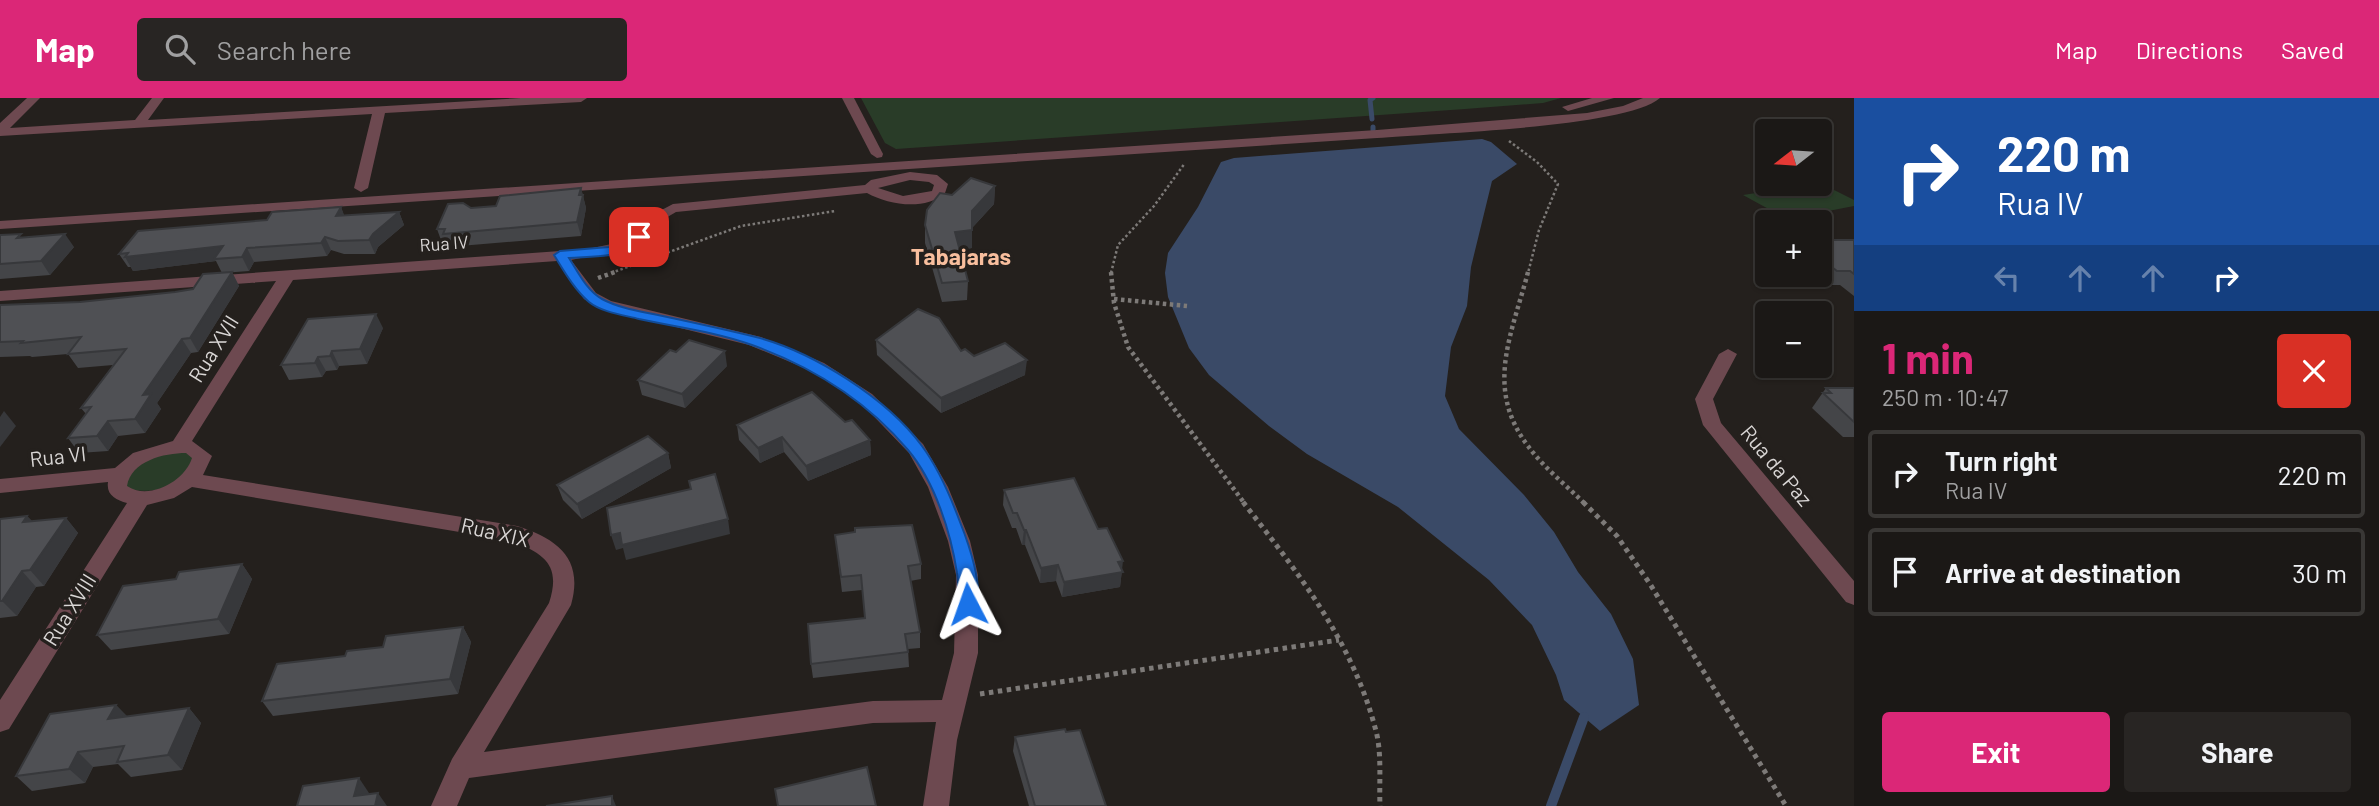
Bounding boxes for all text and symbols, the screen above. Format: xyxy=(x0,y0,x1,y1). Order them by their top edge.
search box xyxy=(137,18,627,81)
text: Map xyxy=(35,29,95,69)
icon: search xyxy=(161,30,199,68)
text: Search here xyxy=(217,34,352,65)
text: Map xyxy=(2055,35,2098,64)
text: Directions xyxy=(2136,35,2243,64)
text: Saved xyxy=(2281,35,2344,64)
north arrow xyxy=(1755,119,1832,196)
map controls xyxy=(1755,119,1832,378)
text: 220 m xyxy=(1997,123,2131,182)
icon: right xyxy=(1882,126,1973,217)
text: Rua IV xyxy=(1997,183,2084,221)
pin xyxy=(609,207,669,267)
button: + xyxy=(1755,210,1832,287)
icon: arrive xyxy=(620,218,658,256)
street label: Rua IV xyxy=(419,230,469,256)
district label: Tabajaras xyxy=(911,242,1011,270)
icon: left xyxy=(1988,259,2026,297)
icon: ahead xyxy=(2061,259,2099,297)
icon: ahead xyxy=(2134,259,2172,297)
icon: right xyxy=(2207,259,2245,297)
button: − xyxy=(1755,301,1832,378)
street label: Rua XVII xyxy=(182,310,243,386)
text: 1 min xyxy=(1882,332,1974,382)
button: close xyxy=(2277,334,2351,408)
text: 250 m · 10:47 xyxy=(1882,383,2009,411)
street label: Rua da Paz xyxy=(1736,420,1818,511)
street label: Rua VI xyxy=(28,440,87,471)
text: Turn right xyxy=(1945,445,2058,476)
icon: right xyxy=(1886,455,1924,493)
text: 220 m xyxy=(2278,459,2347,490)
text: Rua IV xyxy=(1945,476,2007,504)
street label: Rua XIX xyxy=(459,512,532,552)
icon: arrive xyxy=(1886,553,1924,591)
text: Arrive at destination xyxy=(1945,557,2181,588)
text: 30 m xyxy=(2292,557,2347,588)
position arrow xyxy=(931,567,1005,641)
street label: Rua XVIII xyxy=(37,569,101,650)
button: Exit xyxy=(1882,712,2110,792)
button: Share xyxy=(2124,712,2351,792)

